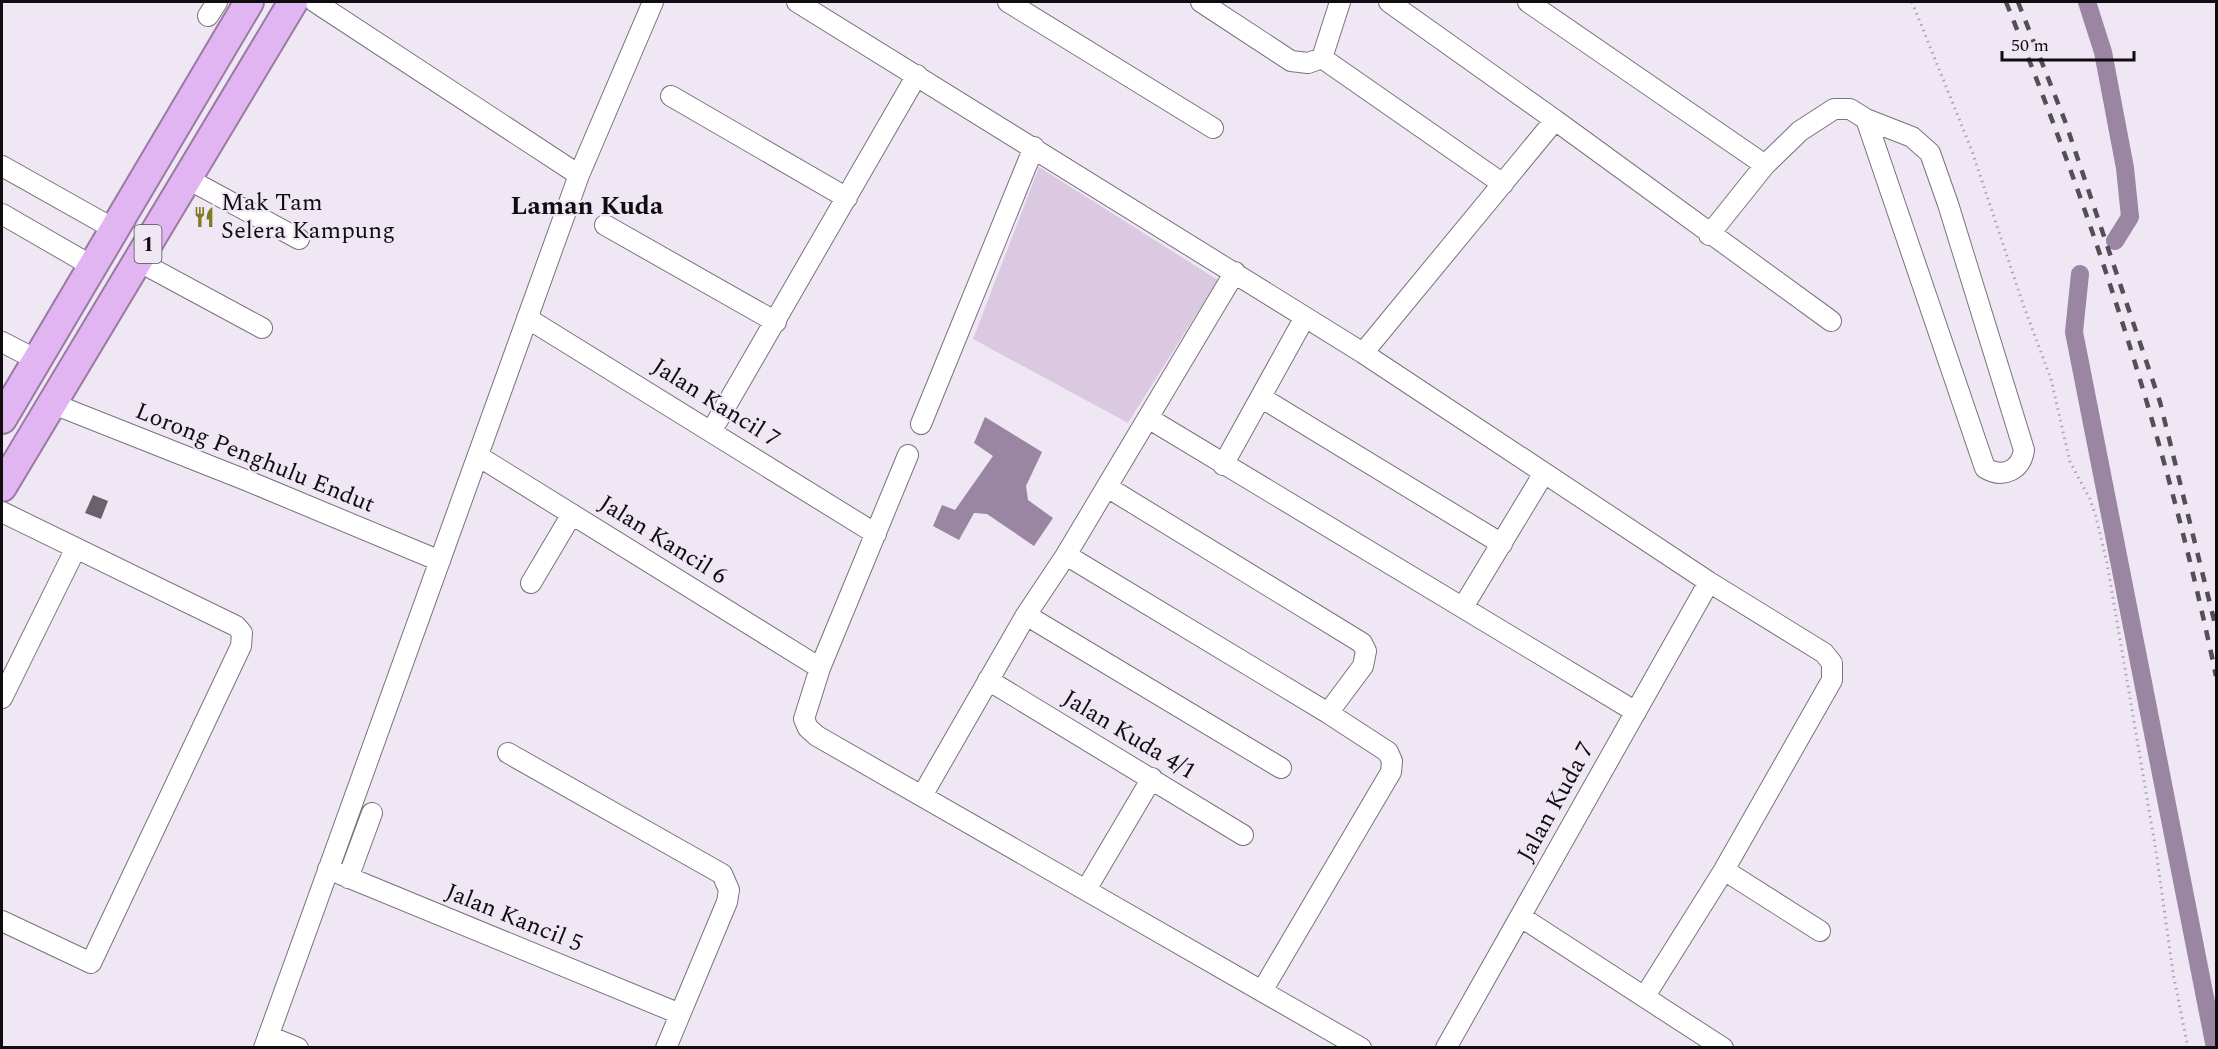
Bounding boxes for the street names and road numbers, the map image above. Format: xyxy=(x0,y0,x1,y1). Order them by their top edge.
road number: 1 xyxy=(134,225,162,263)
street label: Jalan Kancil 7 xyxy=(645,349,787,457)
street label: Lorong Penghulu Endut xyxy=(130,393,380,523)
street label: Jalan Kancil 6 xyxy=(592,486,734,594)
street label: Jalan Kuda 4/1 xyxy=(1055,681,1203,789)
street label: Jalan Kuda 7 xyxy=(1508,735,1604,869)
street label: Jalan Kancil 5 xyxy=(440,874,588,962)

